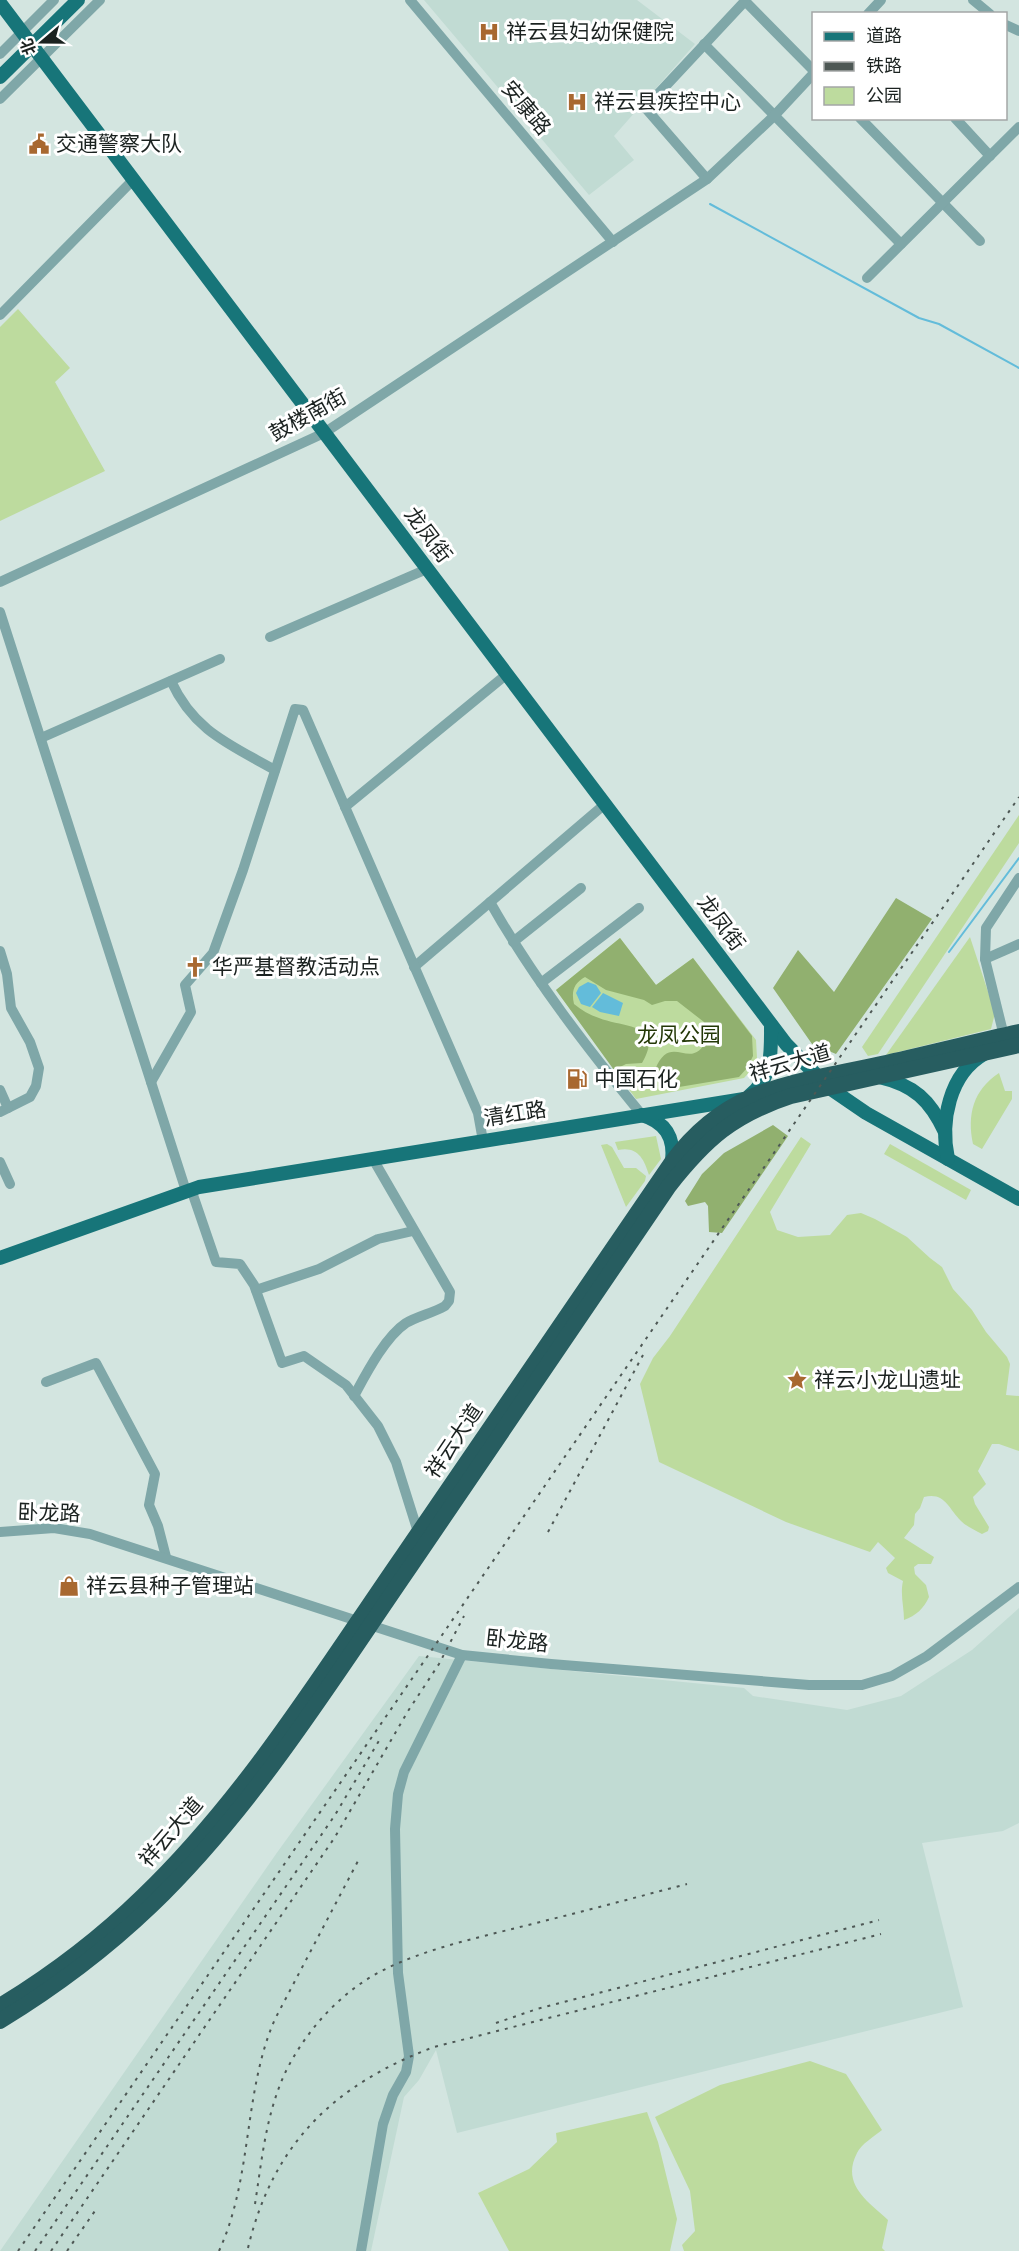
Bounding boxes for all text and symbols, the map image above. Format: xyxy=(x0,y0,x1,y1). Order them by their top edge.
north arrow xyxy=(12,12,72,72)
legend xyxy=(812,12,1007,120)
place label: 祥云县妇幼保健院 xyxy=(506,17,674,46)
hospital icon: 祥云县妇幼保健院 xyxy=(477,20,501,44)
text: 道路 xyxy=(866,23,902,48)
text: 北 xyxy=(15,36,41,58)
text: 铁路 xyxy=(866,53,902,78)
street label: 安康路 xyxy=(495,74,558,141)
text: 公园 xyxy=(866,83,902,108)
place label: 祥云县疾控中心 xyxy=(594,87,741,116)
hospital icon: 祥云县疾控中心 xyxy=(565,90,589,114)
place label: 交通警察大队 xyxy=(56,129,182,158)
public building icon: 交通警察大队 xyxy=(27,132,51,156)
street label: 鼓楼南街 xyxy=(264,382,352,448)
street label: 龙凤街 xyxy=(398,501,459,569)
street label: 龙凤街 xyxy=(691,889,752,957)
place label: 华严基督教活动点 xyxy=(212,952,380,981)
church icon: 华严基督教活动点 xyxy=(183,955,207,979)
park label: 龙凤公园 xyxy=(637,1020,721,1049)
street label: 祥云大道 xyxy=(745,1037,834,1088)
place label: 中国石化 xyxy=(594,1064,678,1093)
fuel station icon: 中国石化 xyxy=(565,1067,589,1091)
street label: 清红路 xyxy=(482,1094,548,1133)
place label: 祥云小龙山遗址 xyxy=(814,1365,961,1394)
place icon: 祥云小龙山遗址 xyxy=(785,1368,809,1392)
street label: 祥云大道 xyxy=(418,1398,489,1484)
street label: 卧龙路 xyxy=(17,1497,81,1528)
place label: 祥云县种子管理站 xyxy=(86,1571,254,1600)
shop icon: 祥云县种子管理站 xyxy=(57,1574,81,1598)
street label: 卧龙路 xyxy=(484,1623,550,1658)
street label: 祥云大道 xyxy=(132,1790,209,1873)

